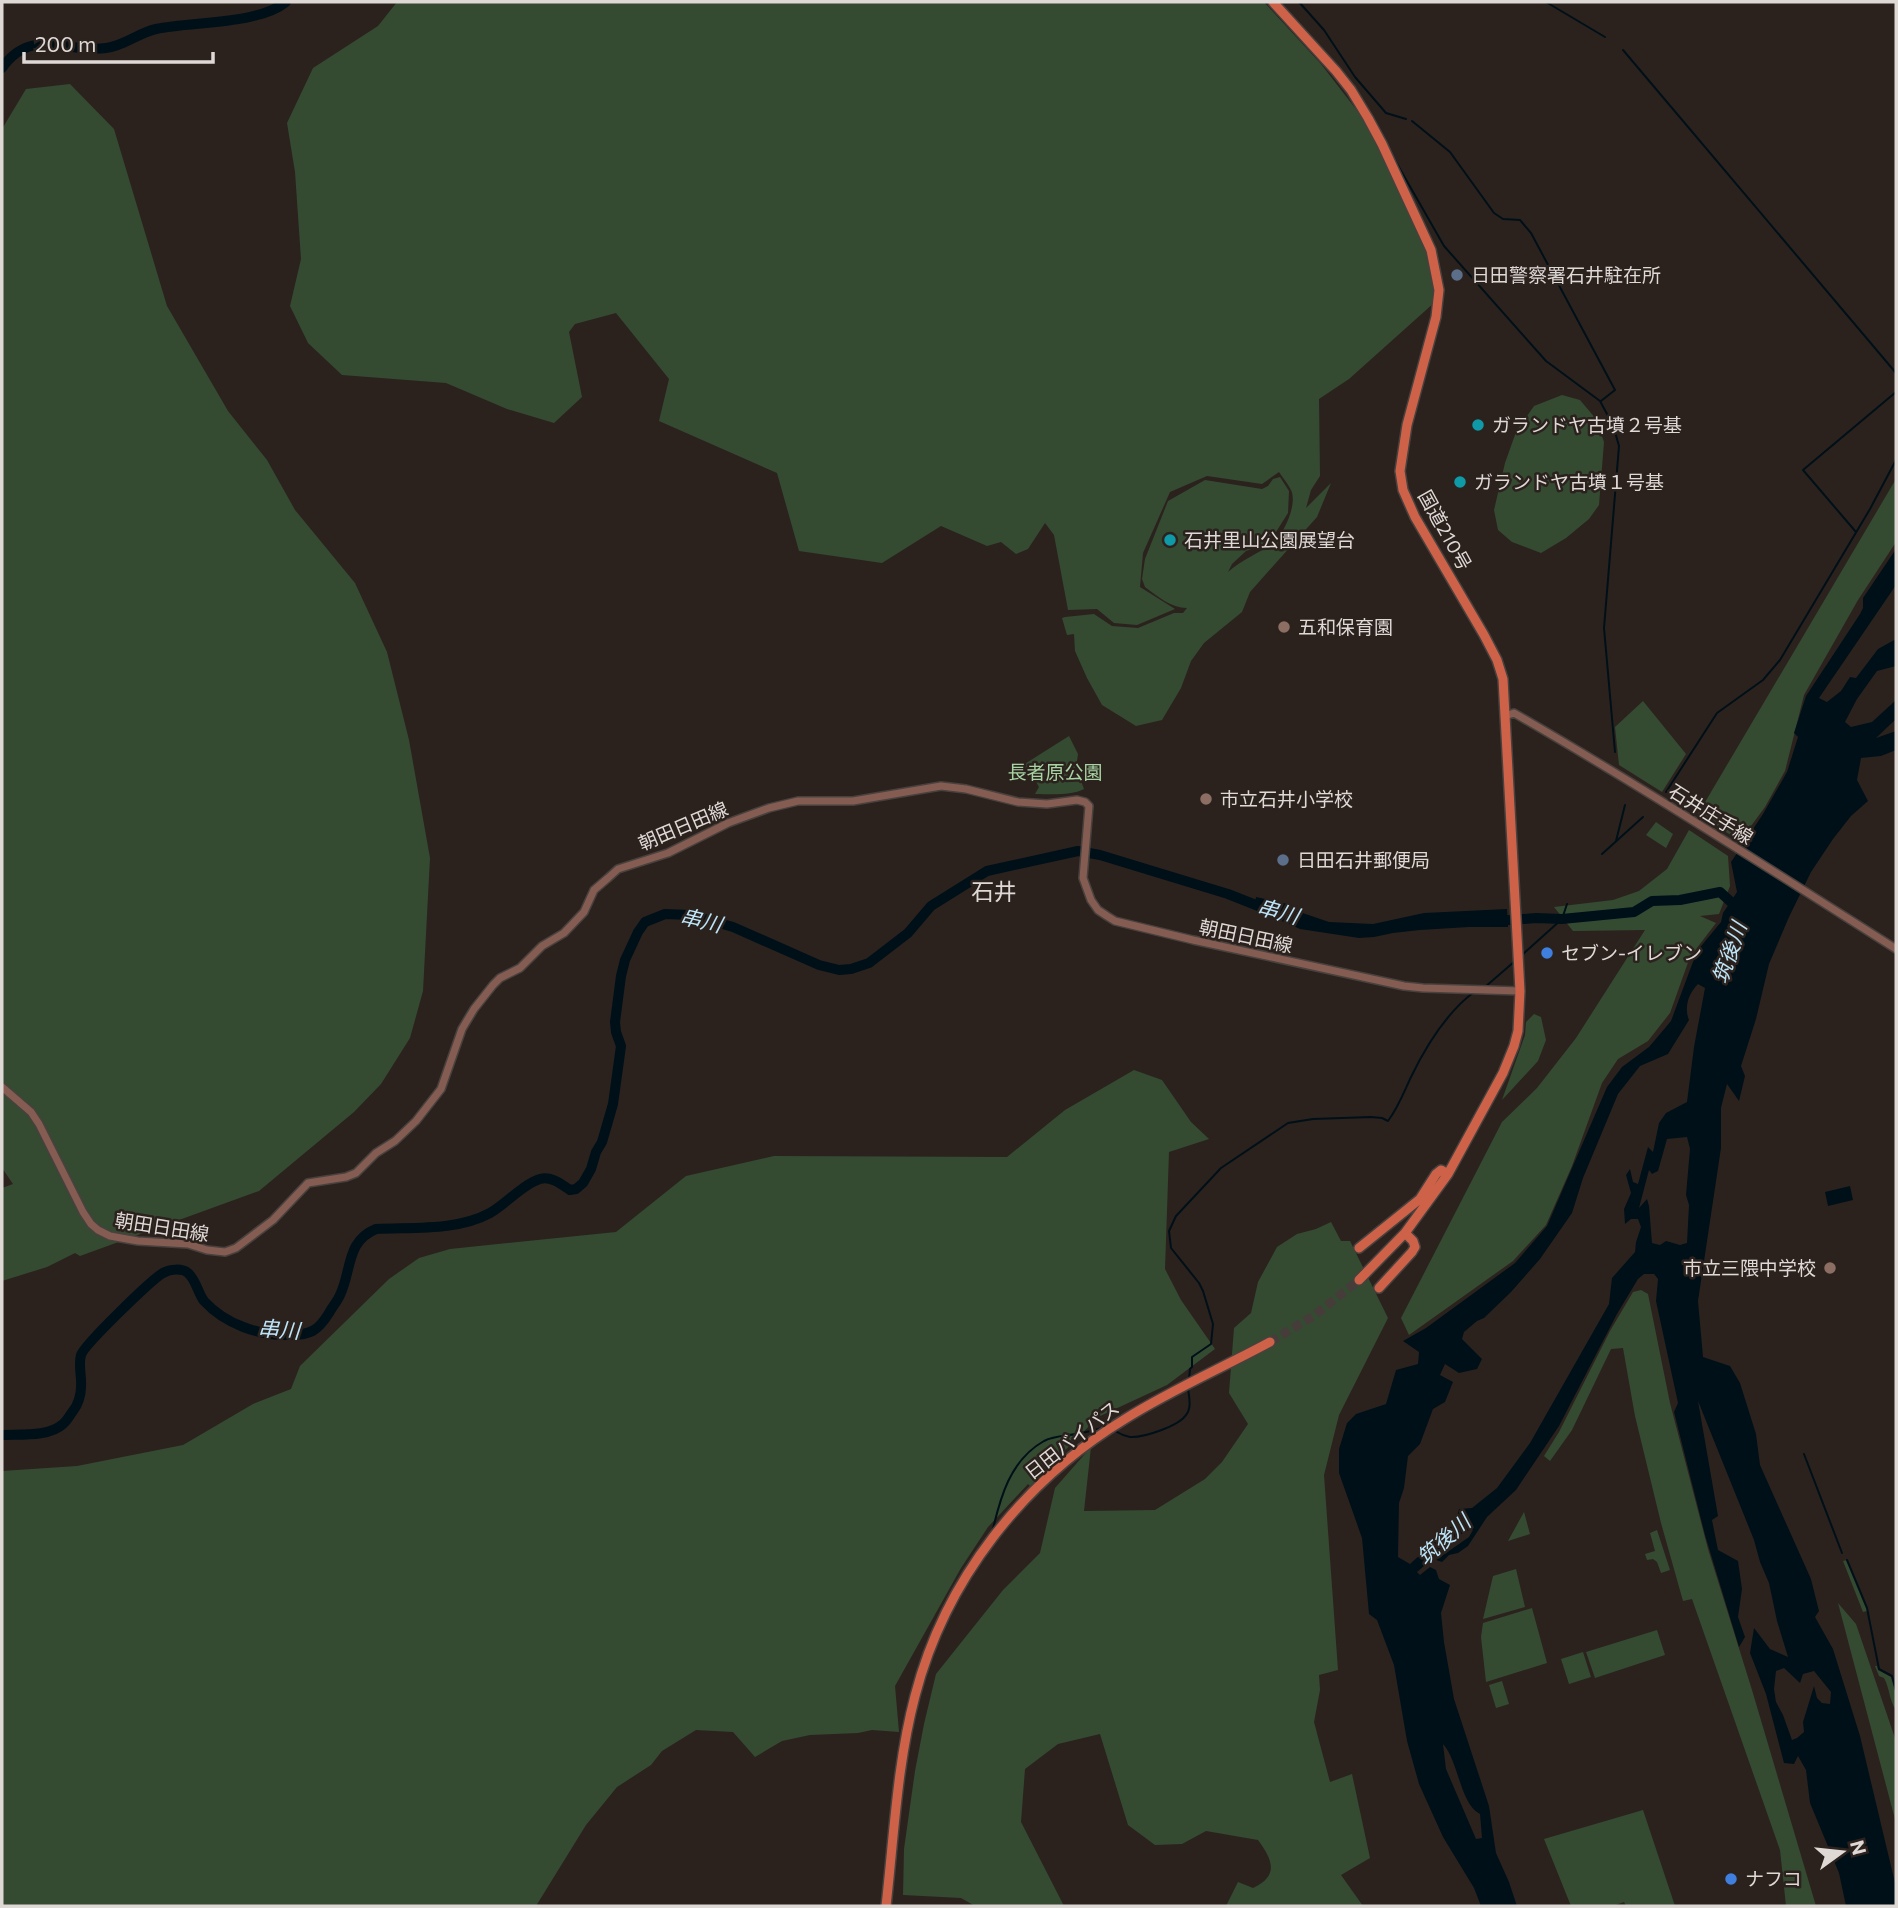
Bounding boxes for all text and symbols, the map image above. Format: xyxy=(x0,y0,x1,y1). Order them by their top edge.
scale bar xyxy=(24,21,214,65)
text: 200 m xyxy=(35,31,96,56)
place label: 日田警察署石井駐在所 xyxy=(1471,263,1661,286)
marker: 日田警察署石井駐在所 xyxy=(1449,267,1465,283)
place label: ガランドヤ古墳２号基 xyxy=(1492,413,1682,436)
marker: ガランドヤ古墳２号基 xyxy=(1470,417,1486,433)
place label: ガランドヤ古墳１号基 xyxy=(1474,470,1664,493)
marker: ガランドヤ古墳１号基 xyxy=(1452,474,1468,490)
street label: 国道210号 xyxy=(1414,486,1477,574)
place label: 石井里山公園展望台 xyxy=(1184,528,1355,551)
marker: 石井里山公園展望台 xyxy=(1162,532,1178,548)
place label: 五和保育園 xyxy=(1298,615,1393,638)
marker: 五和保育園 xyxy=(1276,619,1292,635)
park label: 長者原公園 xyxy=(1007,760,1103,783)
street label: 石井庄手線 xyxy=(1665,779,1758,849)
place label: 市立石井小学校 xyxy=(1220,787,1353,810)
marker: 市立石井小学校 xyxy=(1198,791,1214,807)
street label: 朝田日田線 xyxy=(635,796,731,855)
place label: 日田石井郵便局 xyxy=(1297,848,1430,871)
marker: 日田石井郵便局 xyxy=(1275,852,1291,868)
district label: 石井 xyxy=(971,877,1017,905)
water label: 串川 xyxy=(1255,893,1304,929)
water label: 串川 xyxy=(678,903,727,937)
street label: 朝田日田線 xyxy=(1197,914,1295,957)
water label: 筑後川 xyxy=(1707,917,1751,986)
place label: セブン-イレブン xyxy=(1561,941,1702,964)
marker: セブン-イレブン xyxy=(1539,945,1555,961)
street label: 朝田日田線 xyxy=(113,1208,211,1245)
place label: 市立三隈中学校 xyxy=(1683,1256,1816,1279)
marker: 市立三隈中学校 xyxy=(1822,1260,1838,1276)
water label: 串川 xyxy=(257,1315,303,1343)
street label: 日田バイパス xyxy=(1020,1396,1124,1484)
water label: 筑後川 xyxy=(1411,1507,1476,1569)
north arrow xyxy=(1807,1817,1877,1887)
text: N xyxy=(1846,1838,1872,1857)
place label: ナフコ xyxy=(1745,1867,1802,1890)
marker: ナフコ xyxy=(1723,1871,1739,1887)

